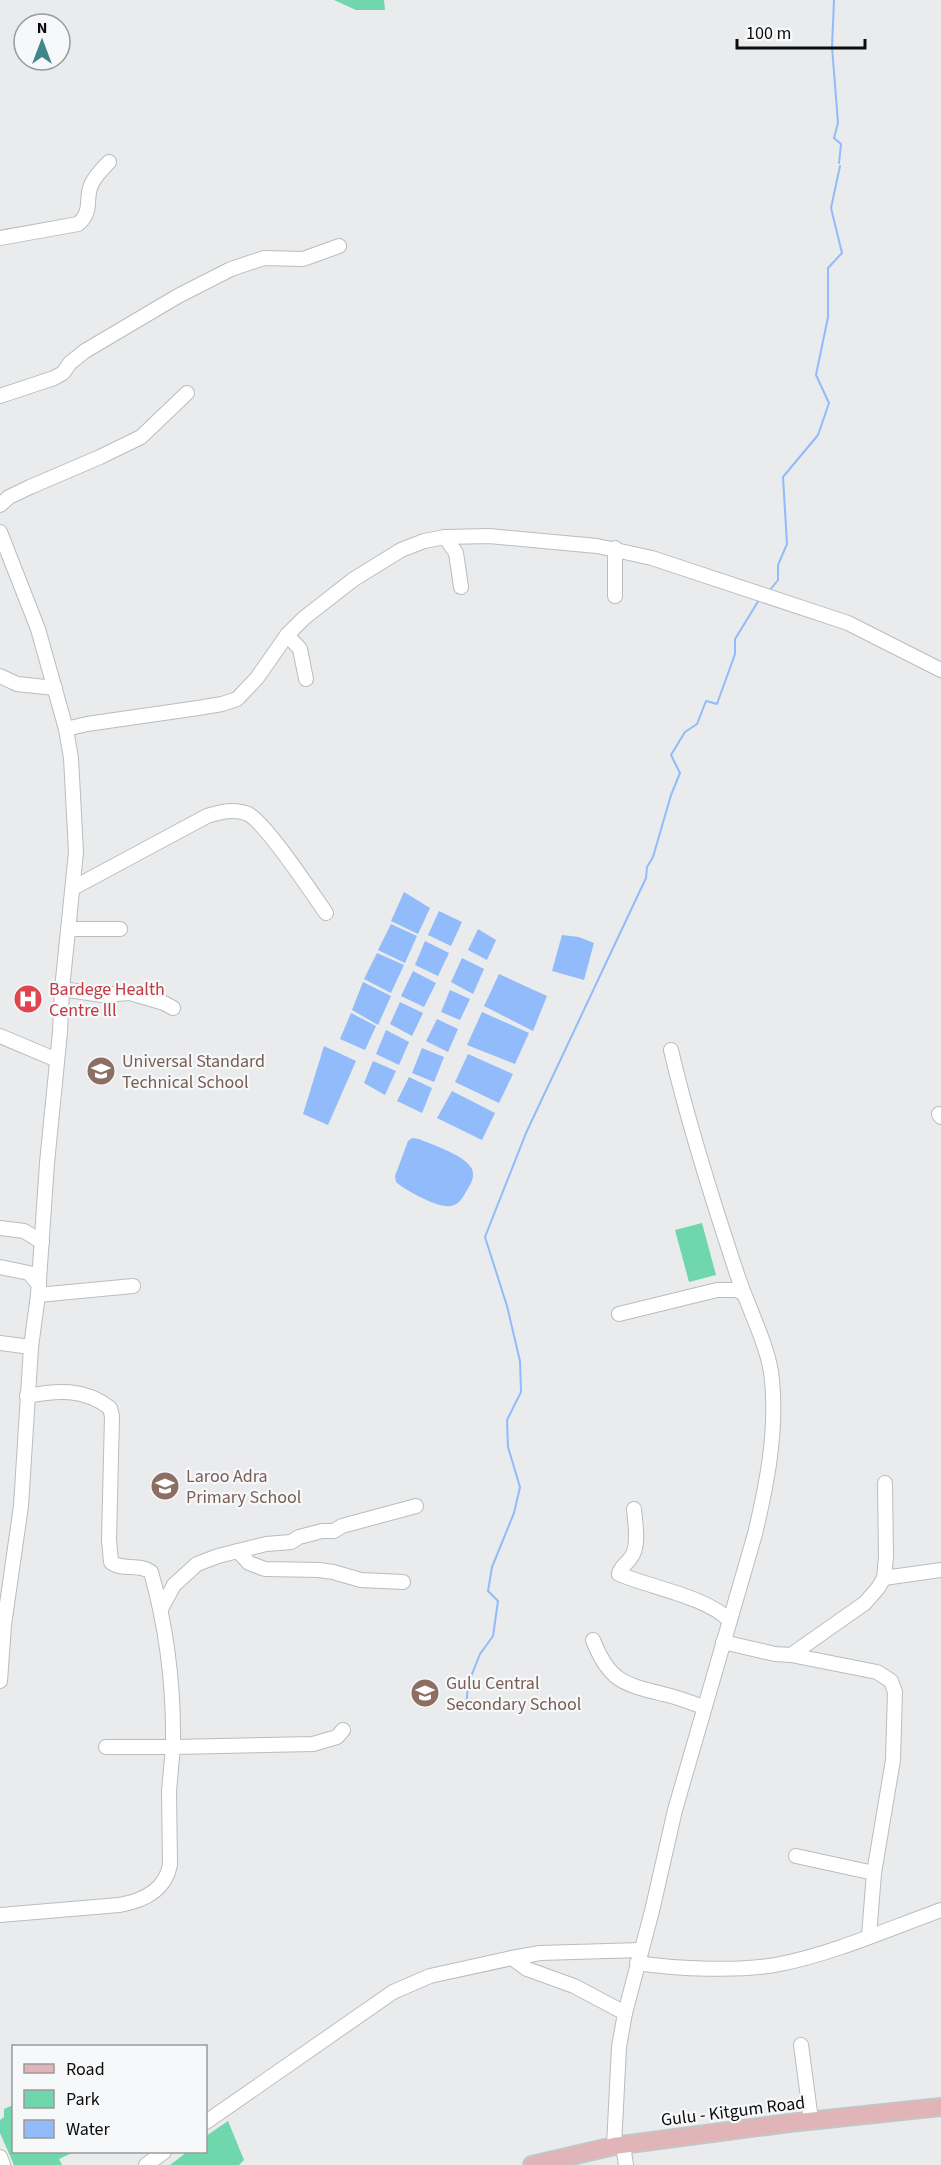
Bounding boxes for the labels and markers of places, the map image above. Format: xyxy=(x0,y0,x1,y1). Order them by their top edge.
place label: Bardege Health Centre lll xyxy=(49,977,165,1023)
hospital icon: Bardege Health Centre lll xyxy=(12,983,44,1015)
place label: Universal Standard Technical School xyxy=(122,1049,265,1095)
school or university icon: Universal Standard Technical School xyxy=(85,1055,117,1087)
place label: Laroo Adra Primary School xyxy=(186,1464,301,1510)
school or university icon: Laroo Adra Primary School xyxy=(149,1470,181,1502)
place label: Gulu Central Secondary School xyxy=(446,1671,581,1717)
school or university icon: Gulu Central Secondary School xyxy=(409,1677,441,1709)

